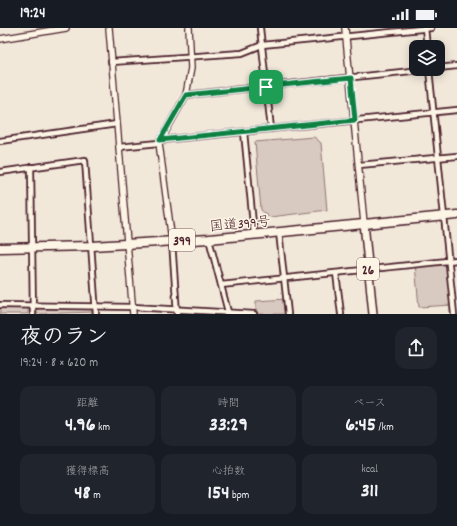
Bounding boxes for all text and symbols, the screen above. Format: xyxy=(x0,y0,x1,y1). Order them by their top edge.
text: 19:24 xyxy=(20,3,45,25)
map controls xyxy=(409,40,445,76)
button: layers xyxy=(409,40,445,76)
pin xyxy=(249,70,283,104)
icon: arrive xyxy=(255,76,277,98)
street label: 国道399号 xyxy=(209,212,271,238)
road number: 399 xyxy=(169,229,195,251)
road number: 26 xyxy=(357,258,379,280)
text: 夜のラン xyxy=(20,323,108,354)
button: share xyxy=(395,327,437,369)
text: 19:24 · 8 × 620 m xyxy=(20,354,98,373)
text: 距離 xyxy=(77,396,99,412)
text: 時間 xyxy=(218,396,240,412)
text: ペース xyxy=(353,396,386,412)
text: 4.96 xyxy=(65,412,96,440)
text: 33:29 xyxy=(209,412,248,440)
text: 6:45 xyxy=(345,412,376,440)
text: km xyxy=(96,420,110,436)
text: /km xyxy=(376,420,394,436)
text: kcal xyxy=(361,462,378,478)
text: 獲得標高 xyxy=(66,464,110,480)
text: 心拍数 xyxy=(212,464,245,480)
text: 311 xyxy=(361,478,378,506)
text: 48 xyxy=(74,480,91,508)
text: 154 xyxy=(208,480,230,508)
text: m xyxy=(91,488,101,504)
text: bpm xyxy=(230,488,249,504)

